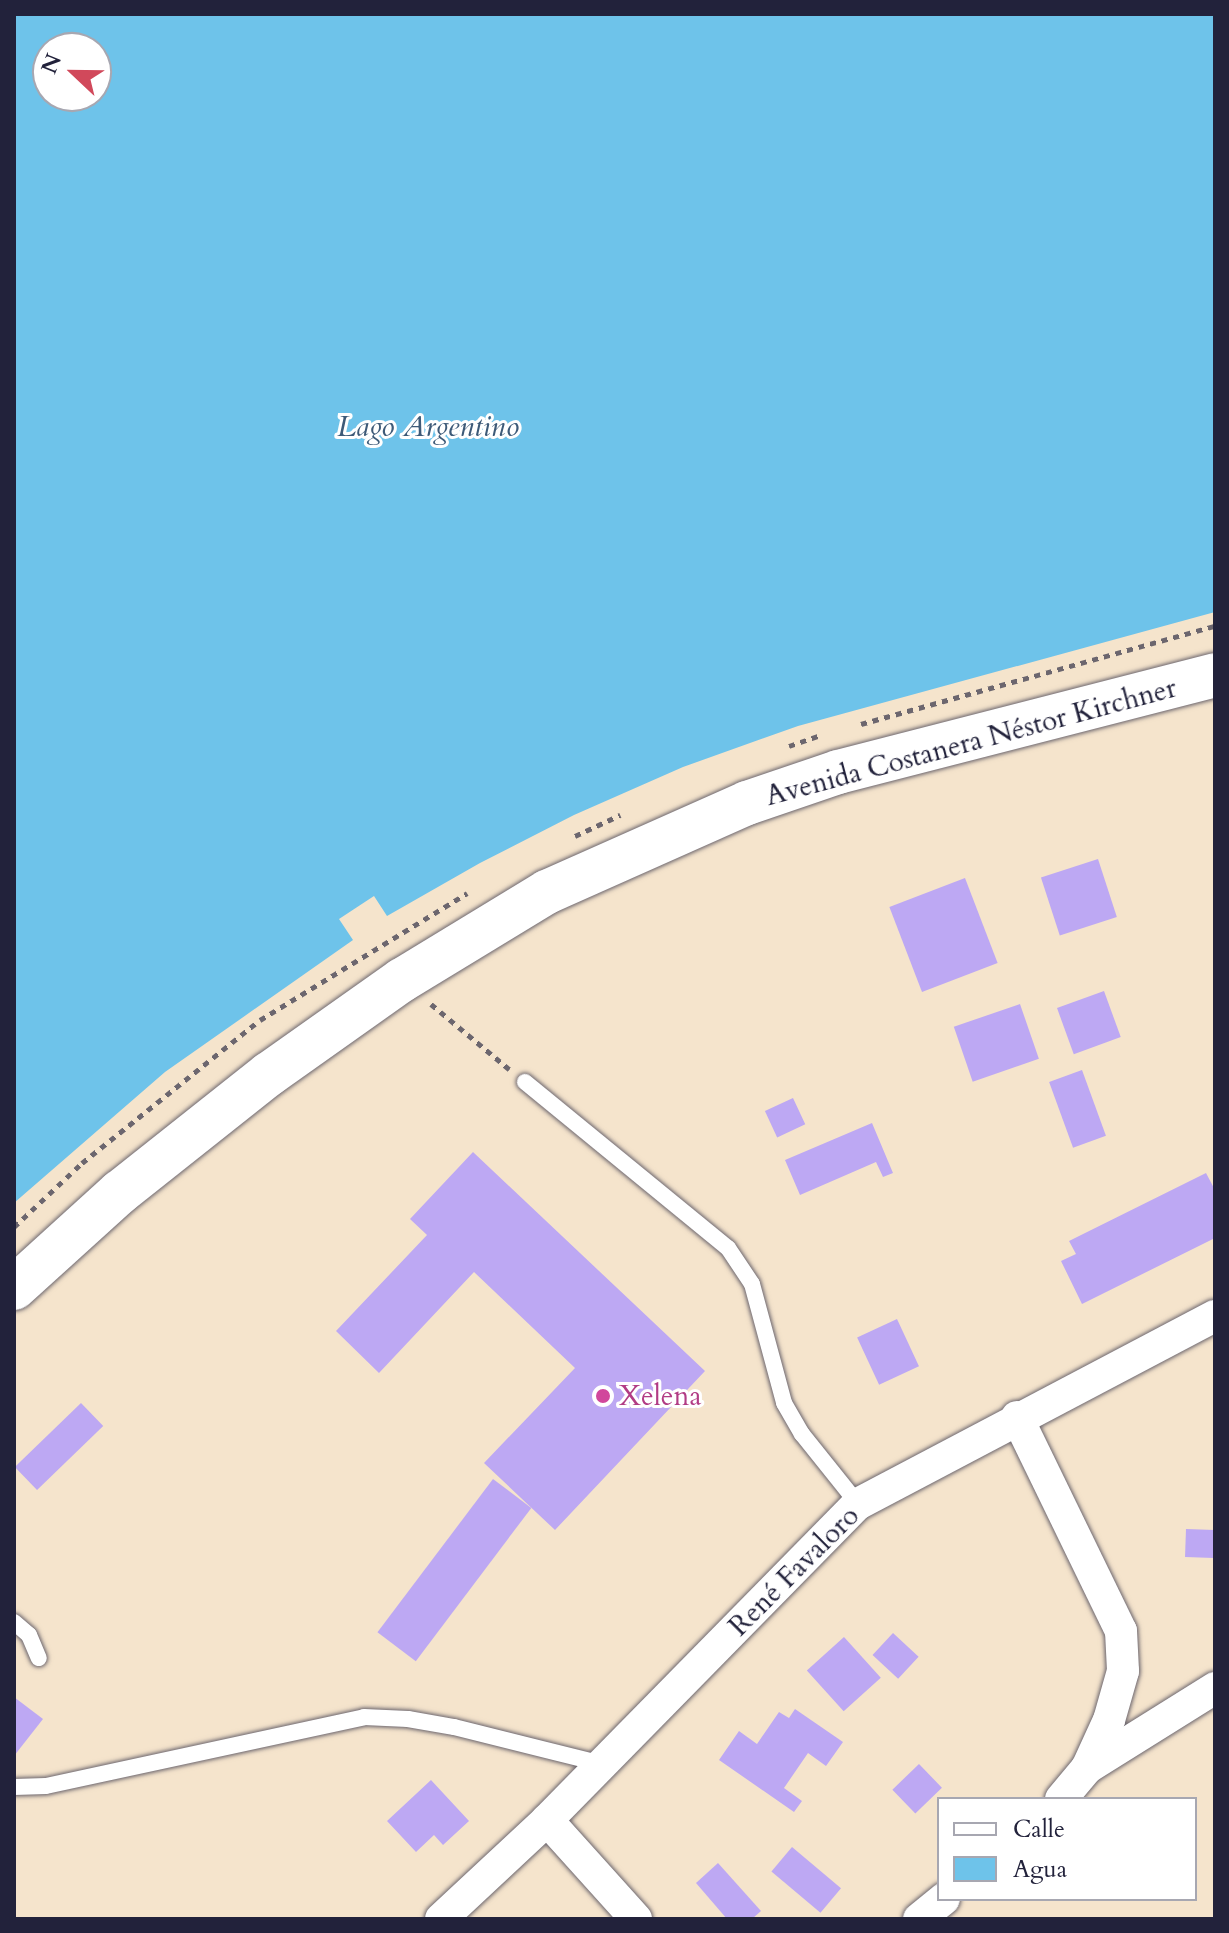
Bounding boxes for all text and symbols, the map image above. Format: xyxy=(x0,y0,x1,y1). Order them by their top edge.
north arrow xyxy=(32,32,112,112)
text: N xyxy=(34,49,69,78)
water label: Lago Argentino xyxy=(337,409,519,445)
street label: Avenida Costanera Néstor Kirchner xyxy=(762,671,1180,813)
place label: Xelena xyxy=(619,1379,702,1413)
marker: Xelena xyxy=(594,1387,612,1405)
street label: René Favaloro xyxy=(722,1499,866,1643)
legend xyxy=(937,1797,1197,1901)
text: Calle xyxy=(1013,1813,1065,1846)
text: Agua xyxy=(1013,1853,1067,1886)

